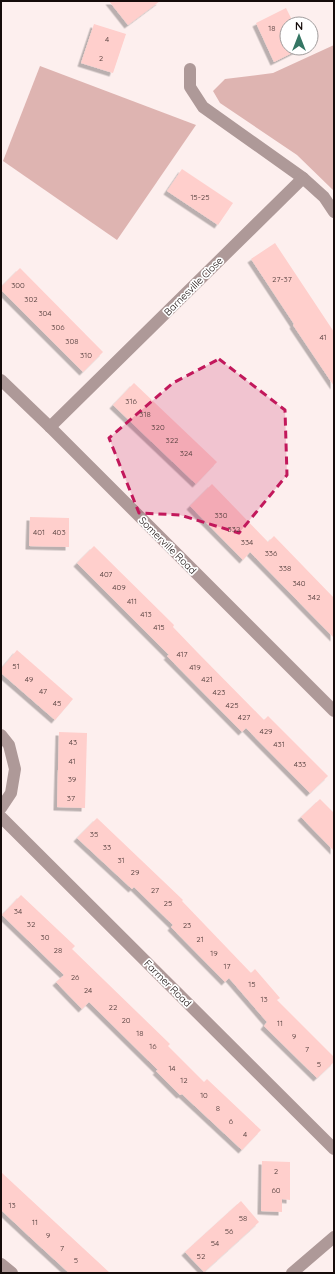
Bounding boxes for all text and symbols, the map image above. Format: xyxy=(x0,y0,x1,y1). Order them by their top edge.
north arrow xyxy=(279,16,319,56)
text: N xyxy=(295,19,303,33)
house number: 18 xyxy=(268,23,276,33)
house number: 4 xyxy=(105,34,109,44)
house number: 2 xyxy=(99,53,104,63)
house number: 15-25 xyxy=(190,192,210,202)
street label: Barnesville Close xyxy=(161,254,226,319)
house number: 27-37 xyxy=(272,274,292,284)
house number: 300 xyxy=(11,280,25,290)
house number: 302 xyxy=(24,294,38,304)
house number: 304 xyxy=(38,308,52,318)
house number: 306 xyxy=(51,322,65,332)
house number: 41 xyxy=(319,332,327,342)
house number: 308 xyxy=(65,336,79,346)
house number: 310 xyxy=(80,350,92,360)
house number: 316 xyxy=(125,396,137,406)
house number: 318 xyxy=(139,409,151,419)
house number: 320 xyxy=(151,422,165,432)
house number: 322 xyxy=(165,435,179,445)
house number: 324 xyxy=(180,448,192,458)
house number: 330 xyxy=(214,510,228,520)
street label: Somerville Road xyxy=(136,514,199,577)
house number: 332 xyxy=(228,524,241,534)
house number: 401 xyxy=(33,527,45,537)
house number: 403 xyxy=(52,527,66,537)
house number: 334 xyxy=(241,537,253,547)
house number: 336 xyxy=(265,548,278,558)
house number: 338 xyxy=(279,563,291,573)
house number: 407 xyxy=(100,569,112,579)
house number: 340 xyxy=(292,578,306,588)
house number: 409 xyxy=(112,582,126,592)
house number: 342 xyxy=(308,592,321,602)
house number: 411 xyxy=(127,596,137,606)
house number: 413 xyxy=(140,609,152,619)
house number: 415 xyxy=(153,622,165,632)
house number: 417 xyxy=(176,649,188,659)
house number: 51 xyxy=(12,661,20,671)
house number: 419 xyxy=(189,662,201,672)
house number: 49 xyxy=(25,674,34,684)
house number: 421 xyxy=(201,674,213,684)
house number: 47 xyxy=(39,686,47,696)
house number: 423 xyxy=(213,687,225,697)
house number: 45 xyxy=(53,698,61,708)
house number: 425 xyxy=(225,700,239,710)
house number: 427 xyxy=(238,712,250,722)
house number: 429 xyxy=(259,726,273,736)
house number: 43 xyxy=(69,737,77,747)
house number: 431 xyxy=(273,739,285,749)
house number: 41 xyxy=(68,756,76,766)
house number: 433 xyxy=(294,759,306,769)
house number: 39 xyxy=(68,774,77,784)
house number: 37 xyxy=(67,793,75,803)
house number: 35 xyxy=(90,829,98,839)
house number: 33 xyxy=(103,842,111,852)
house number: 31 xyxy=(117,855,125,865)
house number: 29 xyxy=(131,867,140,877)
house number: 27 xyxy=(151,885,159,895)
house number: 25 xyxy=(164,898,172,908)
house number: 34 xyxy=(14,906,22,916)
house number: 32 xyxy=(27,919,36,929)
house number: 23 xyxy=(183,920,191,930)
house number: 30 xyxy=(41,932,50,942)
house number: 21 xyxy=(196,934,204,944)
house number: 28 xyxy=(54,945,62,955)
house number: 19 xyxy=(210,948,218,958)
street label: Farmer Road xyxy=(141,957,194,1010)
house number: 17 xyxy=(223,961,231,971)
house number: 26 xyxy=(71,972,80,982)
house number: 15 xyxy=(248,979,256,989)
house number: 24 xyxy=(84,985,92,995)
house number: 13 xyxy=(260,994,268,1004)
house number: 22 xyxy=(109,1002,118,1012)
house number: 20 xyxy=(121,1015,131,1025)
house number: 11 xyxy=(277,1018,283,1028)
house number: 18 xyxy=(136,1028,144,1038)
house number: 9 xyxy=(292,1031,297,1041)
house number: 16 xyxy=(149,1041,157,1051)
house number: 7 xyxy=(305,1044,309,1054)
house number: 5 xyxy=(317,1059,321,1069)
house number: 14 xyxy=(168,1063,176,1073)
house number: 12 xyxy=(180,1075,188,1085)
house number: 10 xyxy=(200,1090,208,1100)
house number: 8 xyxy=(216,1103,220,1113)
house number: 6 xyxy=(229,1116,234,1126)
house number: 4 xyxy=(243,1129,247,1139)
house number: 2 xyxy=(274,1166,279,1176)
house number: 60 xyxy=(271,1185,281,1195)
house number: 13 xyxy=(8,1200,16,1210)
house number: 58 xyxy=(239,1213,247,1223)
house number: 11 xyxy=(32,1217,38,1227)
house number: 56 xyxy=(225,1226,234,1236)
house number: 9 xyxy=(46,1230,51,1240)
house number: 54 xyxy=(211,1238,219,1248)
house number: 7 xyxy=(60,1243,64,1253)
house number: 52 xyxy=(197,1251,206,1261)
house number: 5 xyxy=(74,1255,78,1265)

